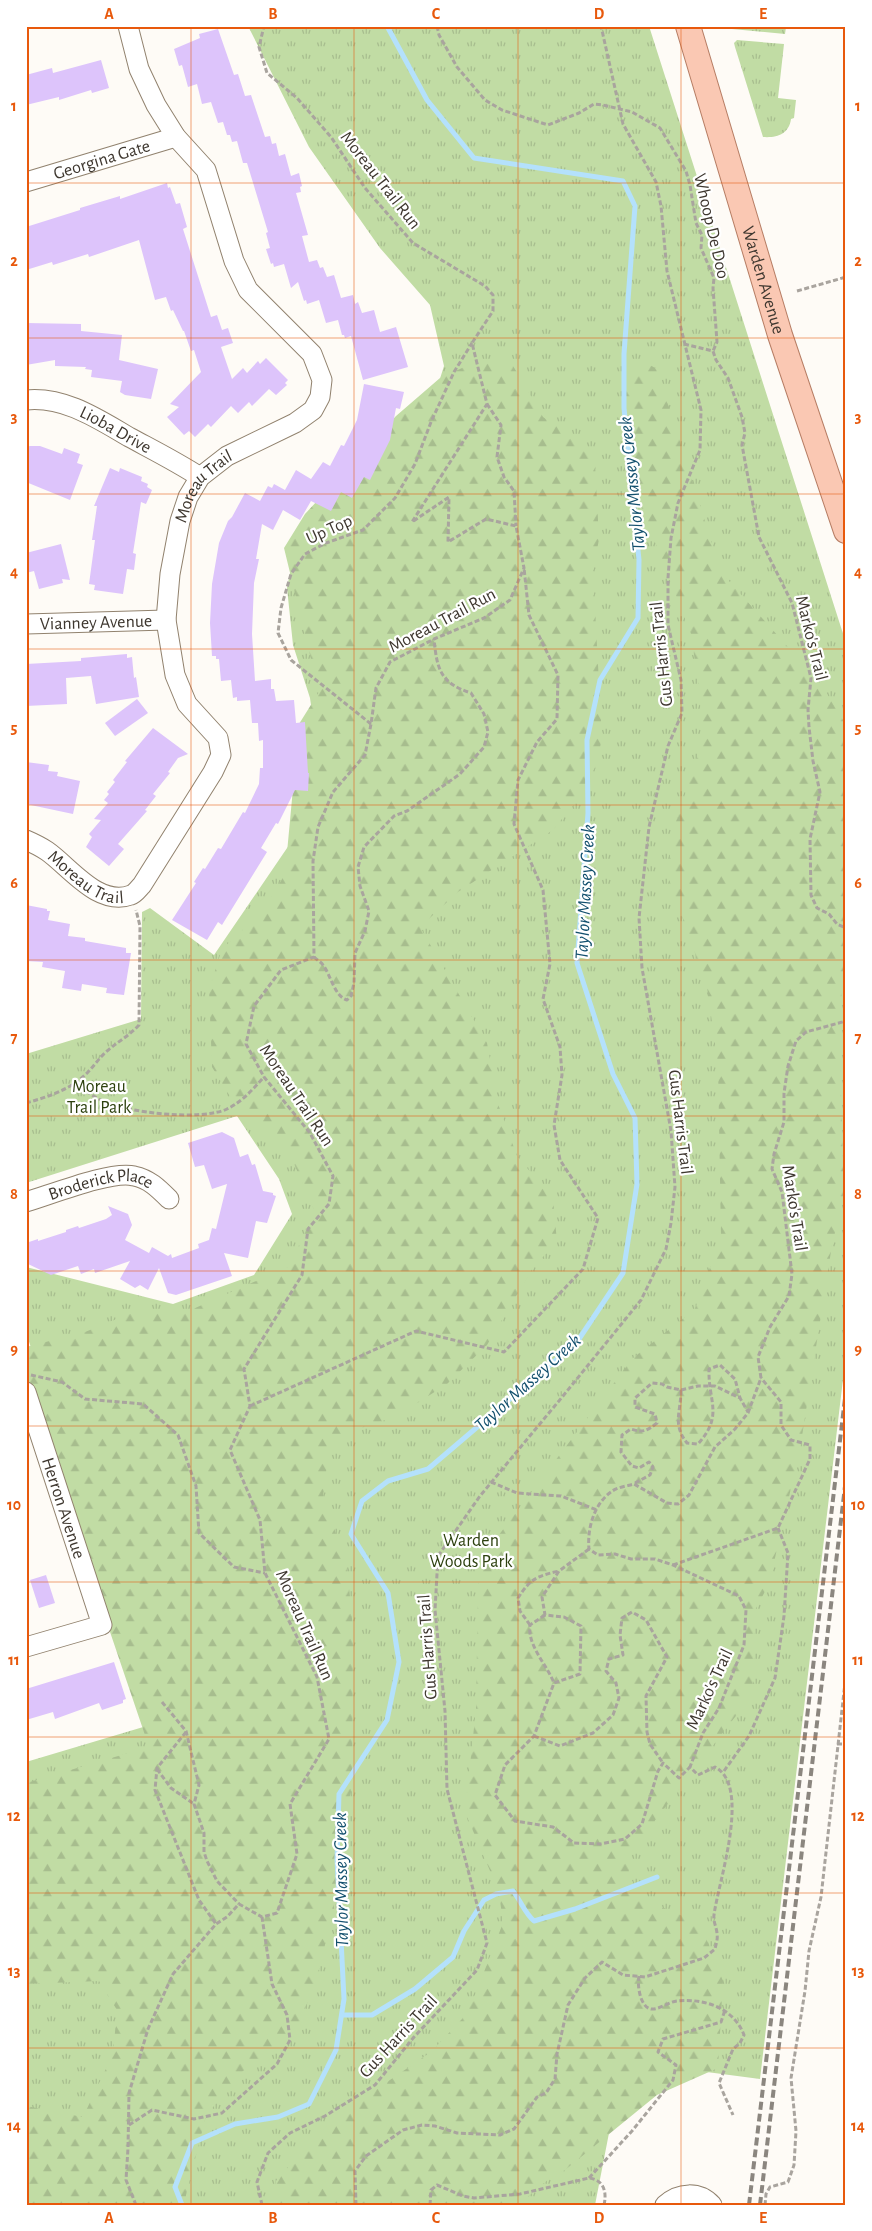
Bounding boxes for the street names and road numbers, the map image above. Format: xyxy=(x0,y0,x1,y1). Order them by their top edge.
street label: Moreau Trail Run xyxy=(337,128,424,233)
street label: Georgina Gate xyxy=(52,137,152,183)
street label: Whoop De Doo xyxy=(690,172,732,281)
street label: Warden Avenue xyxy=(738,224,787,336)
street label: Lioba Drive xyxy=(77,403,154,457)
street label: Moreau Trail xyxy=(172,447,235,525)
street label: Up Top xyxy=(304,512,355,548)
street label: Moreau Trail Run xyxy=(386,585,499,657)
street label: Marko's Trail xyxy=(792,594,830,683)
street label: Gus Harris Trail xyxy=(648,601,676,707)
street label: Vianney Avenue xyxy=(39,612,153,634)
street label: Moreau Trail xyxy=(44,847,125,907)
street label: Moreau Trail Run xyxy=(256,1041,337,1150)
street label: Gus Harris Trail xyxy=(665,1069,695,1176)
street label: Marko's Trail xyxy=(778,1164,810,1252)
street label: Broderick Place xyxy=(46,1167,156,1204)
street label: Herron Avenue xyxy=(38,1455,88,1561)
street label: Moreau Trail Run xyxy=(272,1568,336,1683)
street label: Gus Harris Trail xyxy=(415,1594,441,1700)
street label: Marko's Trail xyxy=(683,1646,736,1733)
street label: Gus Harris Trail xyxy=(356,1992,441,2081)

